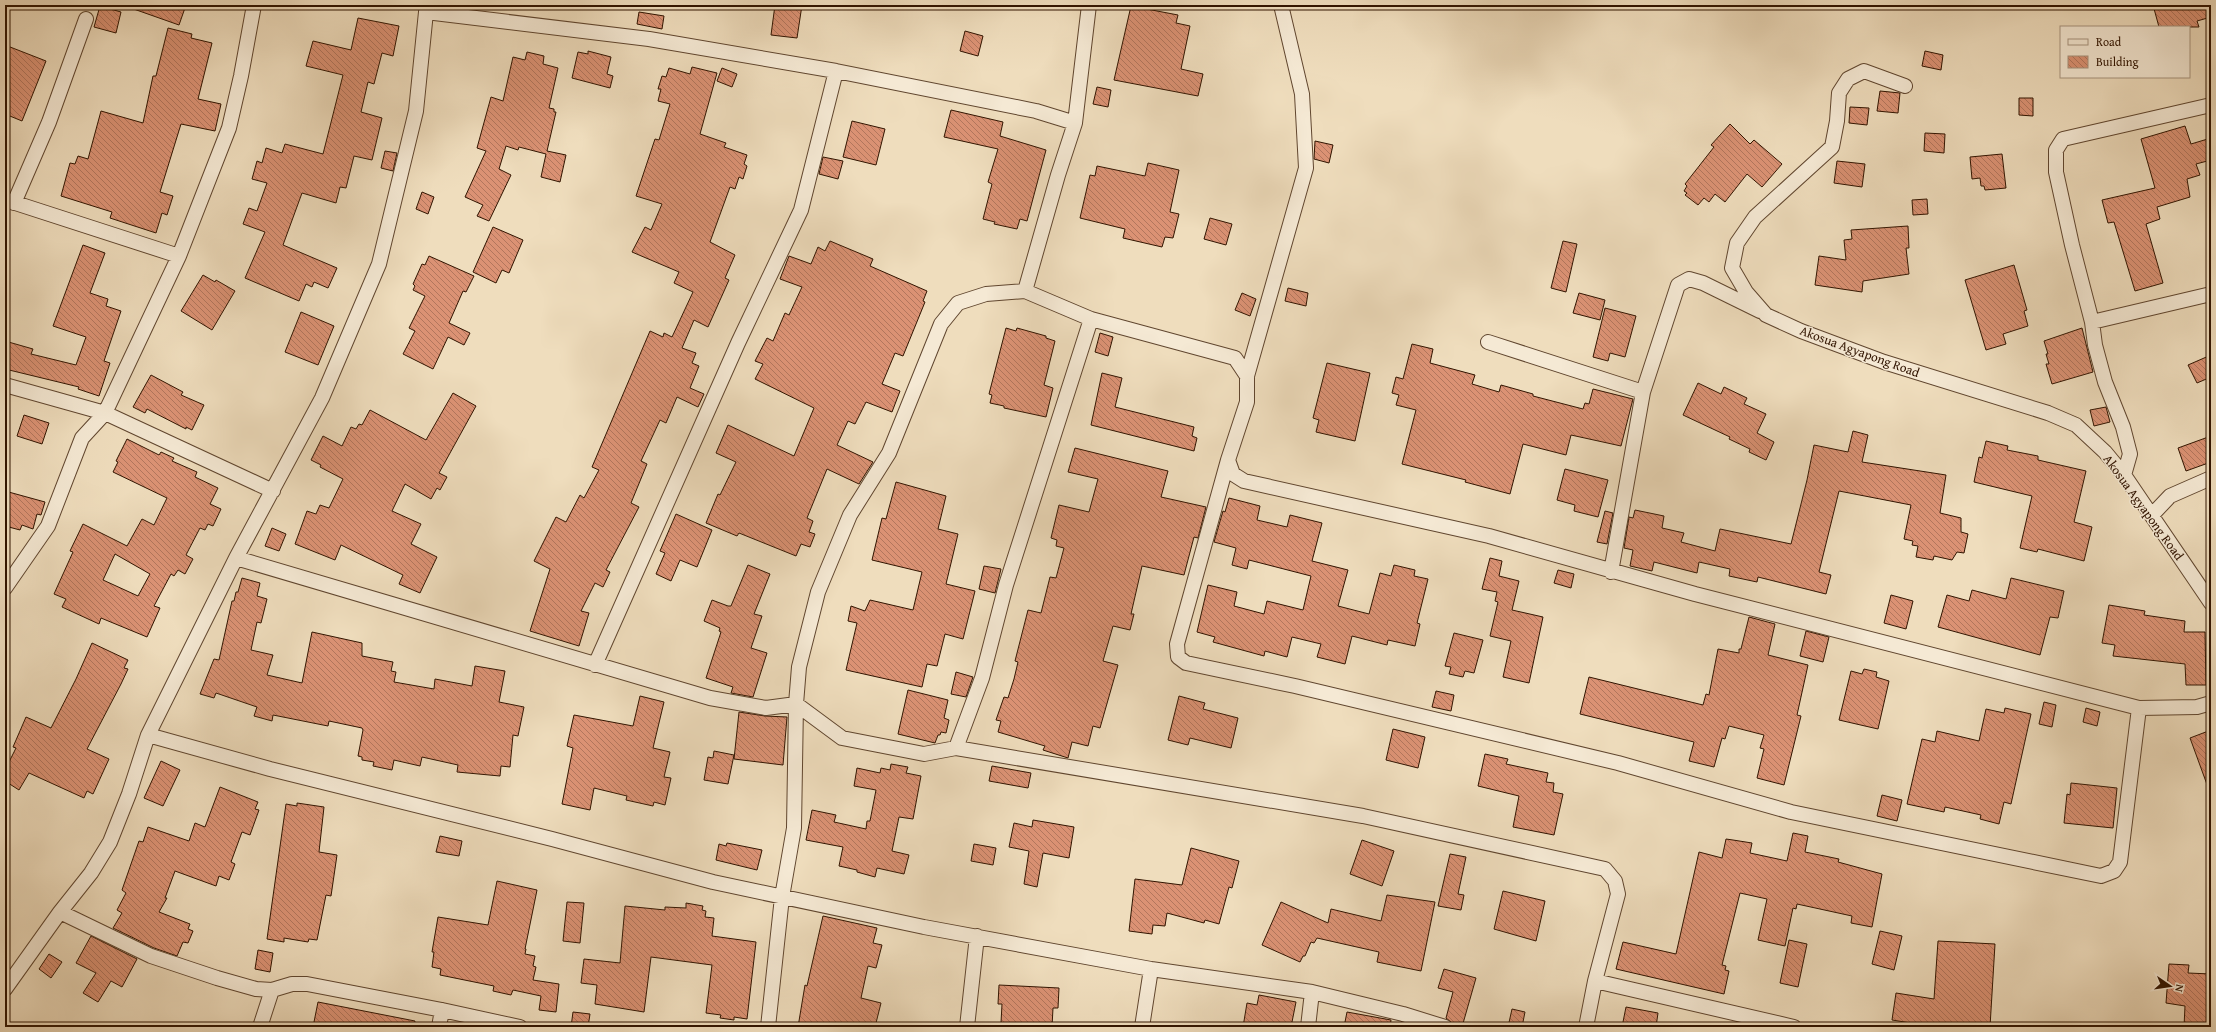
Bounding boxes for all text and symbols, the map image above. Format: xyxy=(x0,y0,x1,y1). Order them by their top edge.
legend xyxy=(2060,26,2190,78)
text: Road xyxy=(2096,33,2122,50)
text: Building xyxy=(2096,53,2139,70)
street label: Akosua Agyapong Road xyxy=(1797,321,1922,382)
street label: Akosua Agyapong Road xyxy=(2099,451,2188,564)
north arrow xyxy=(2150,966,2190,1006)
text: N xyxy=(2171,983,2188,994)

